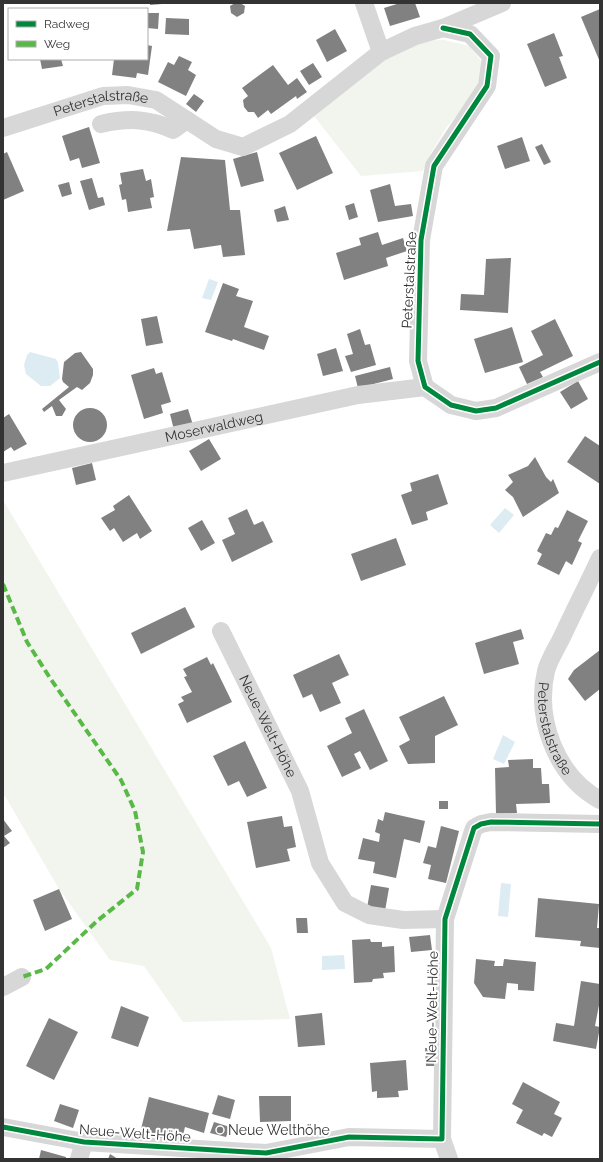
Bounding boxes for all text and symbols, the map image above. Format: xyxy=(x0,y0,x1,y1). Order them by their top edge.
legend xyxy=(8,8,148,60)
text: Radweg xyxy=(44,17,90,31)
text: Weg xyxy=(44,37,70,51)
street label: Peterstalstraße xyxy=(51,87,150,119)
street label: Peterstalstraße xyxy=(398,231,420,329)
street label: Moserwaldweg xyxy=(164,408,264,445)
street label: Neue-Welt-Höhe xyxy=(236,672,300,780)
street label: Peterstalstraße xyxy=(535,681,575,778)
street label: Neue-Welt-Höhe xyxy=(423,951,441,1063)
street label: Neue-Welt-Höhe xyxy=(79,1121,191,1145)
place label: Neue Welthöhe xyxy=(228,1122,330,1138)
marker: Neue Welthöhe xyxy=(215,1125,225,1135)

